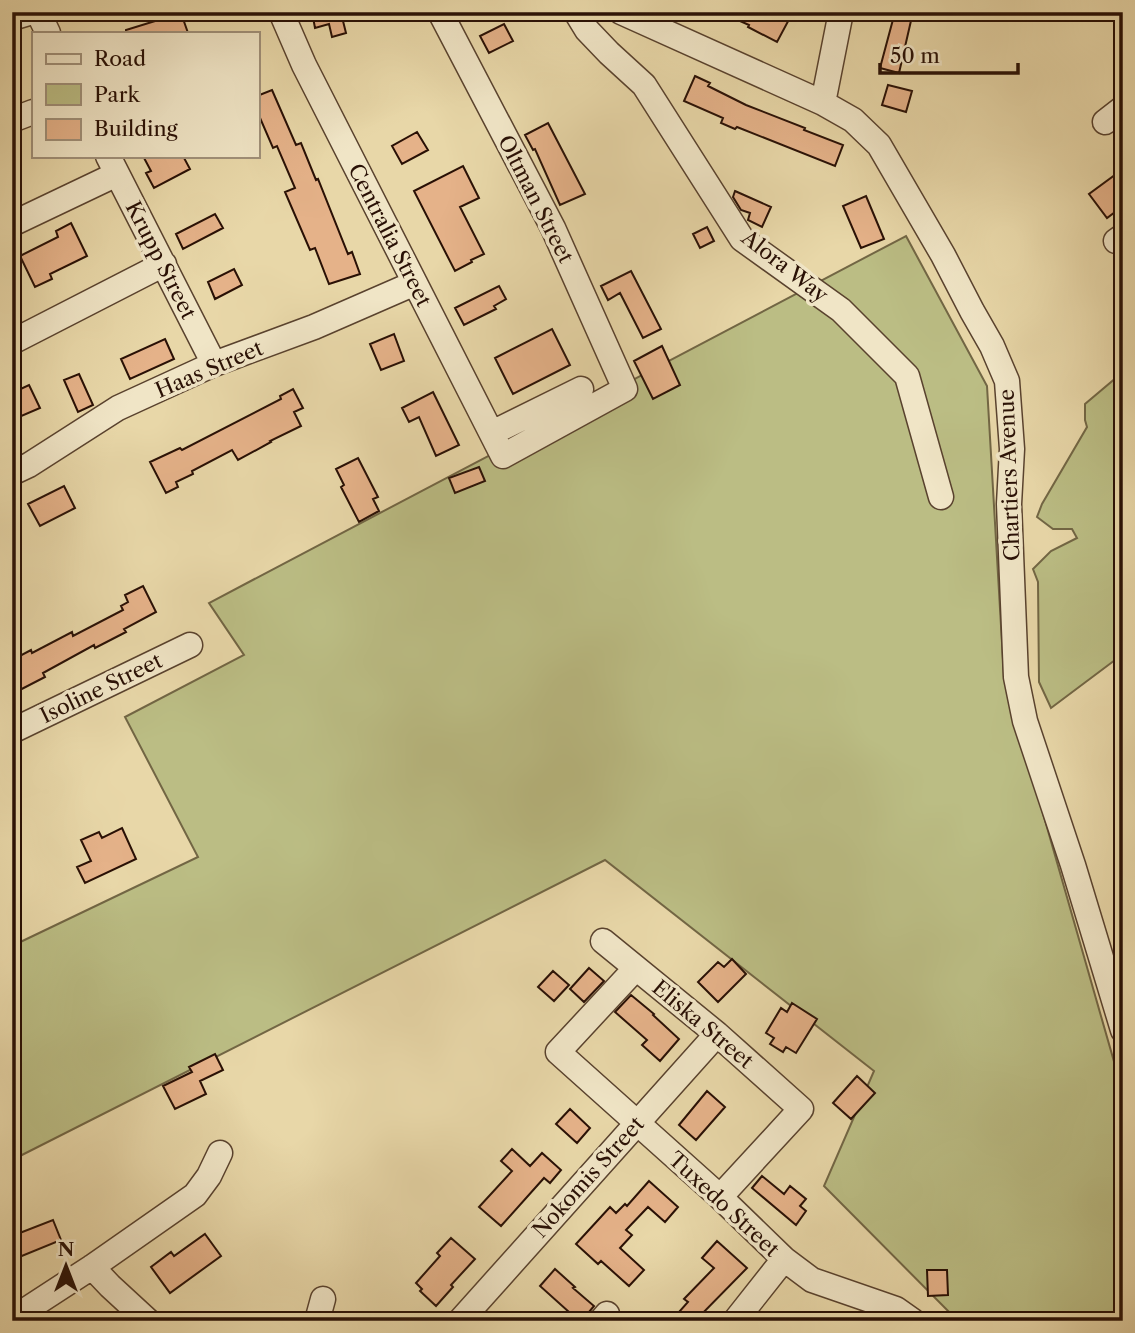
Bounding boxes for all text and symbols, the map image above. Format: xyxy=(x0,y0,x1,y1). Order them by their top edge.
legend xyxy=(32,32,259,158)
scale bar xyxy=(880,32,1018,76)
text: 50 m xyxy=(890,43,940,68)
text: Road xyxy=(94,46,146,71)
text: Park xyxy=(94,82,140,107)
text: Building xyxy=(94,116,179,141)
street label: Oltman Street xyxy=(493,131,579,267)
street label: Centralia Street xyxy=(343,159,437,311)
street label: Krupp Street xyxy=(121,197,202,324)
street label: Alora Way xyxy=(736,224,833,308)
street label: Haas Street xyxy=(152,335,267,403)
street label: Chartiers Avenue xyxy=(994,389,1024,561)
street label: Isoline Street xyxy=(36,647,167,728)
street label: Eliska Street xyxy=(648,975,759,1074)
street label: Nokomis Street xyxy=(527,1111,649,1243)
street label: Tuxedo Street xyxy=(663,1146,785,1262)
north arrow xyxy=(32,1232,102,1302)
text: N xyxy=(58,1238,74,1261)

